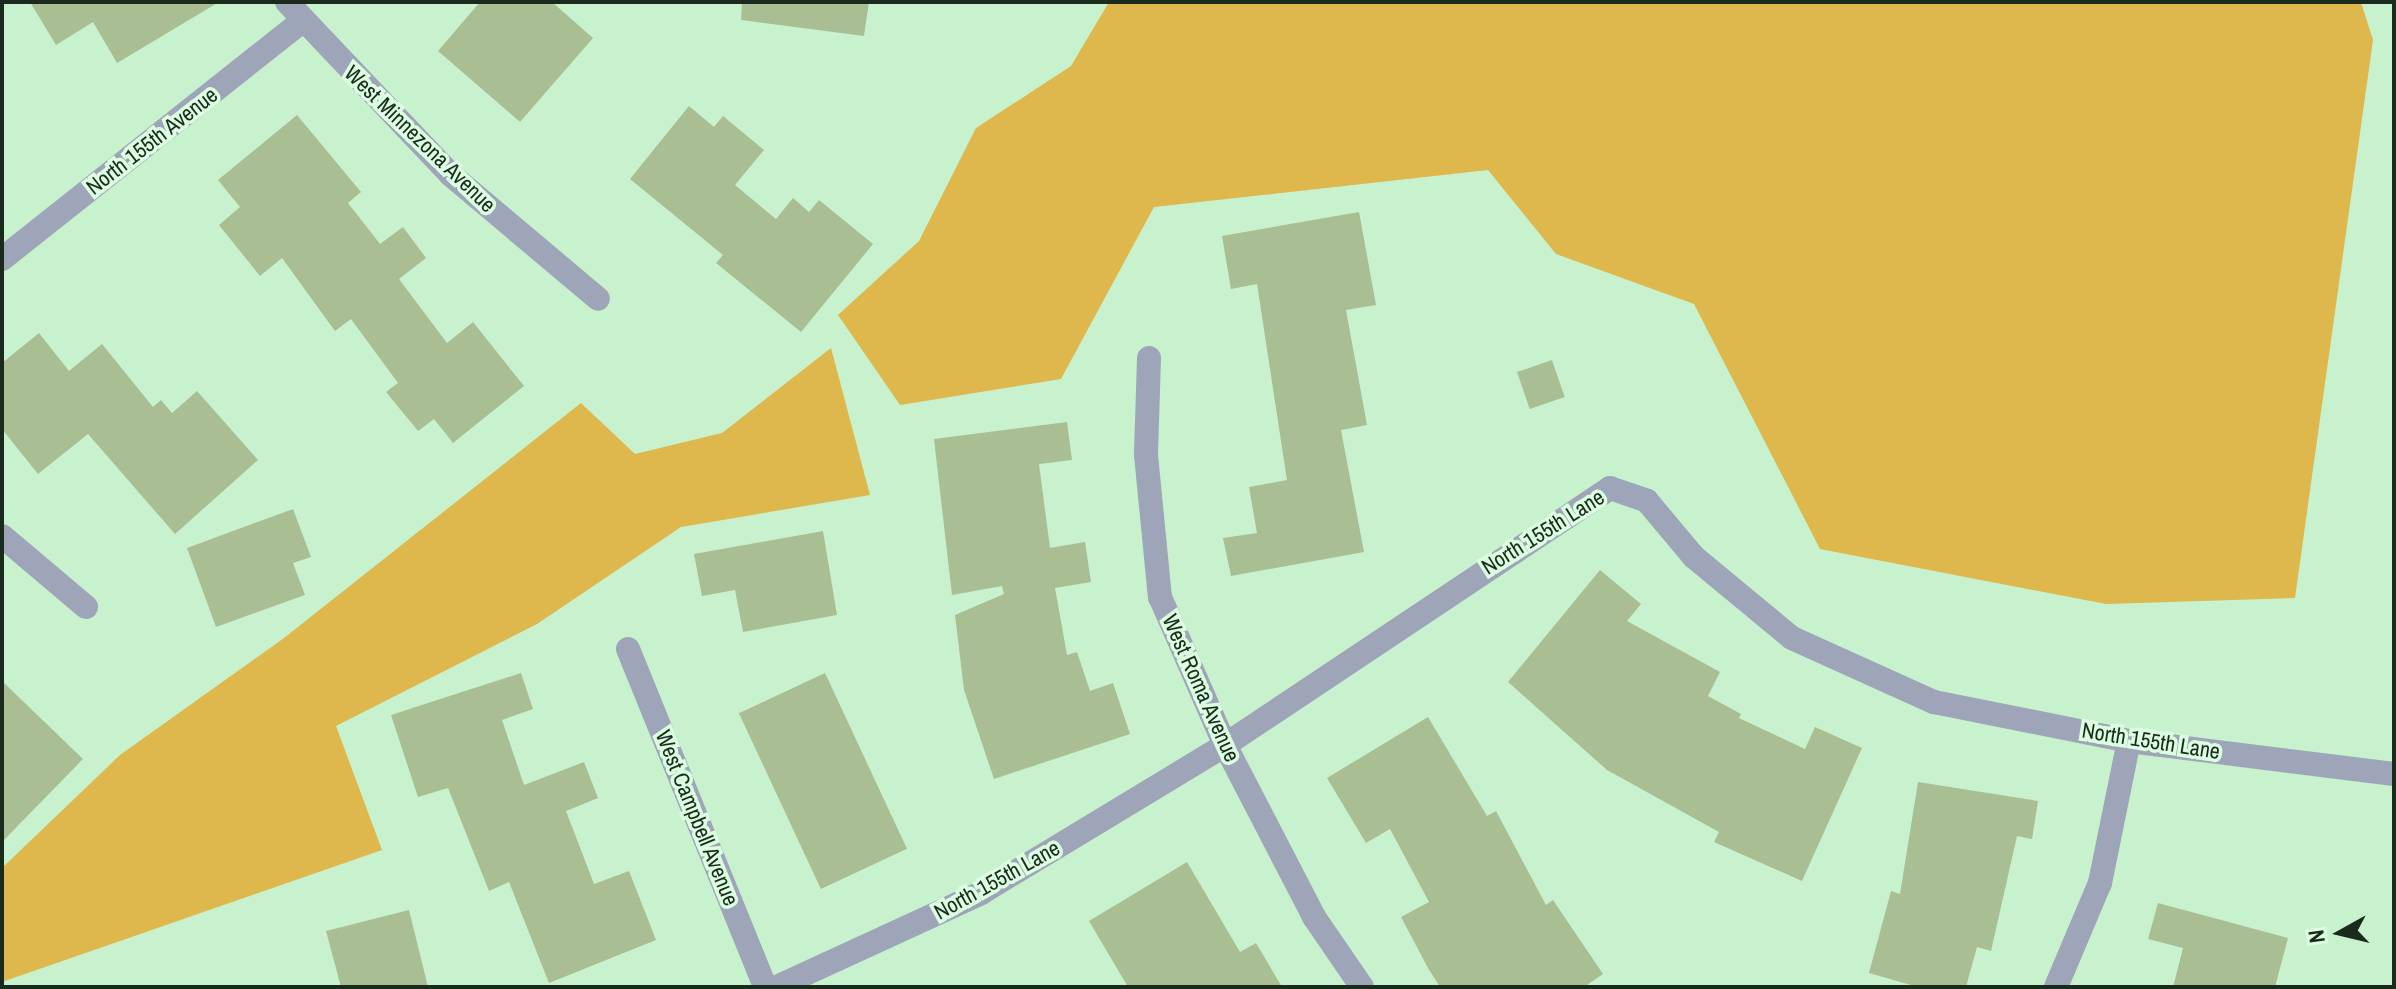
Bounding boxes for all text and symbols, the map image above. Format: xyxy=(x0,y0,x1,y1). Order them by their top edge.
street label: West Minnezona Avenue xyxy=(339,60,501,218)
street label: North 155th Avenue xyxy=(81,81,223,201)
street label: North 155th Lane xyxy=(1477,484,1609,580)
street label: West Roma Avenue xyxy=(1156,610,1246,766)
street label: North 155th Lane xyxy=(2080,717,2222,765)
street label: West Campbell Avenue xyxy=(650,726,744,910)
street label: North 155th Lane xyxy=(930,835,1064,925)
north arrow xyxy=(2300,893,2380,973)
text: N xyxy=(2300,928,2332,945)

